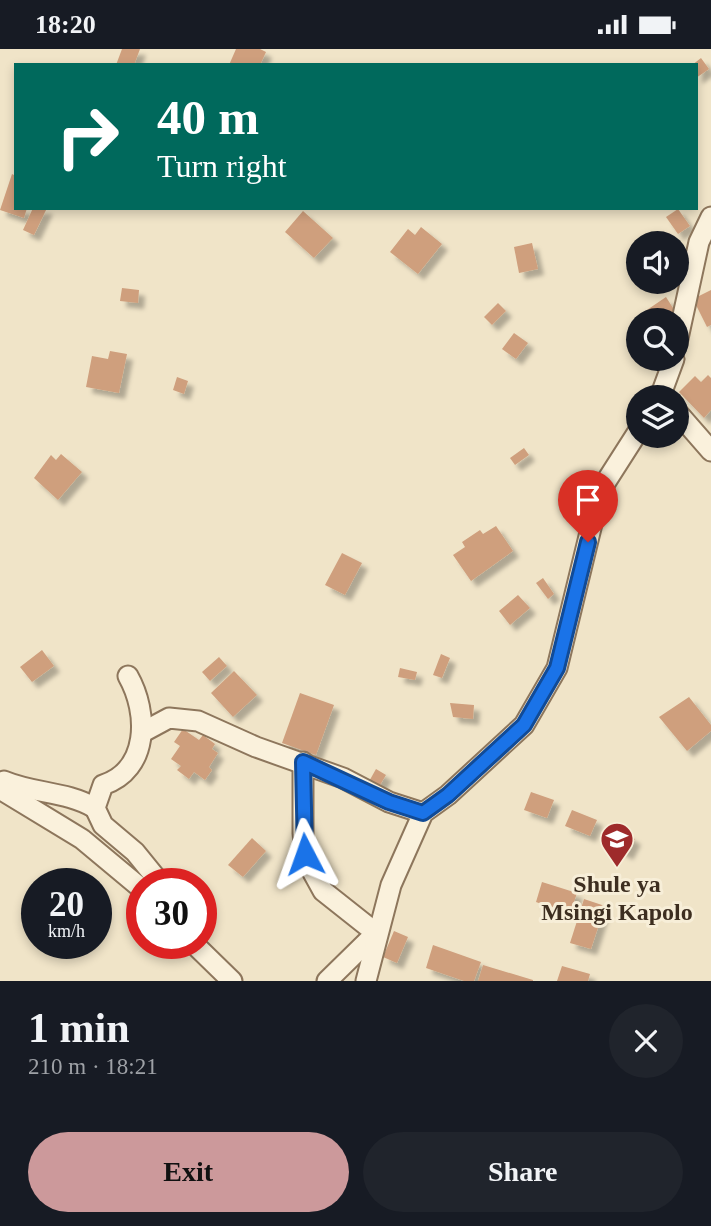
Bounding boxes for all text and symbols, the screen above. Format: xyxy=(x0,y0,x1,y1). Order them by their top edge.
text: 18:20 xyxy=(35,10,96,39)
text: 40 m xyxy=(157,90,259,145)
icon: right xyxy=(42,91,133,182)
text: Turn right xyxy=(157,148,287,184)
map controls xyxy=(626,231,689,448)
button: sound xyxy=(626,231,689,294)
button: search xyxy=(626,308,689,371)
button: layers xyxy=(626,385,689,448)
pin xyxy=(558,470,618,542)
icon: arrive xyxy=(569,481,607,519)
position arrow xyxy=(268,817,342,891)
school or university icon: Shule ya Msingi Kapolo xyxy=(598,820,636,869)
speed limit sign: 30 xyxy=(126,868,217,959)
place label: Shule ya Msingi Kapolo xyxy=(541,871,693,925)
text: 20 xyxy=(49,885,84,924)
text: km/h xyxy=(48,921,85,941)
button: close xyxy=(609,1004,683,1078)
text: 1 min xyxy=(28,1005,130,1051)
text: 210 m · 18:21 xyxy=(28,1054,158,1079)
button: Exit xyxy=(28,1132,349,1212)
button: Share xyxy=(363,1132,683,1212)

